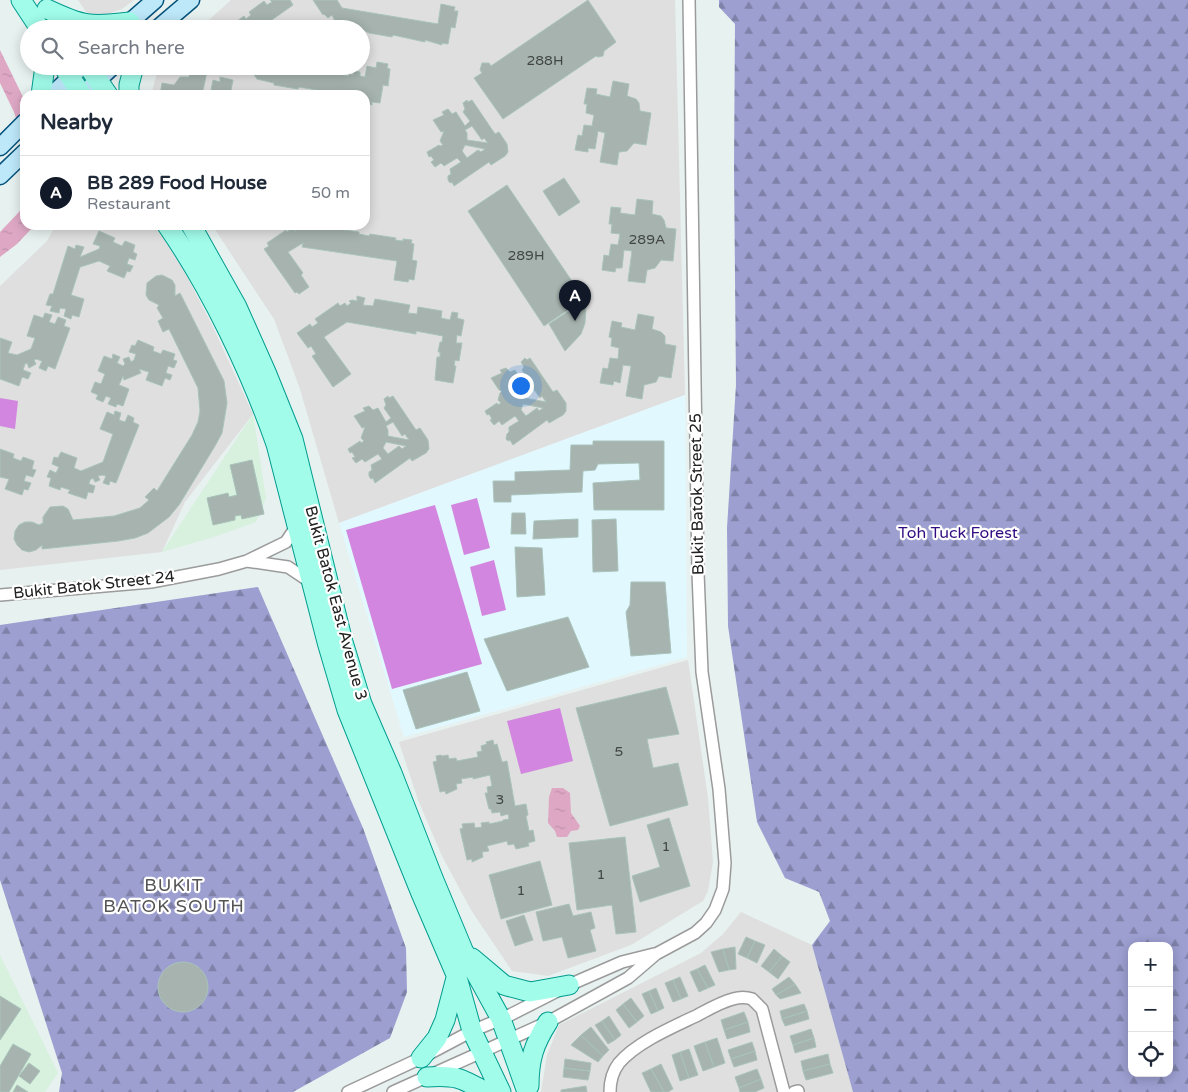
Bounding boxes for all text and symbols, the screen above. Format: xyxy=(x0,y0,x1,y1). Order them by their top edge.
search box xyxy=(20,20,370,75)
icon: search xyxy=(38,34,66,62)
text: Search here xyxy=(78,37,185,59)
house number: 288H xyxy=(527,52,563,69)
text: Nearby xyxy=(40,110,113,135)
text: BB 289 Food House xyxy=(87,172,267,194)
text: A xyxy=(50,183,62,203)
text: 50 m xyxy=(311,183,350,203)
text: Restaurant xyxy=(87,194,171,214)
house number: 289A xyxy=(629,231,665,248)
house number: 289H xyxy=(508,247,544,264)
pin: A xyxy=(559,280,591,321)
your location xyxy=(508,373,534,399)
street label: Bukit Batok Street 25 xyxy=(686,413,708,575)
street label: Bukit Batok East Avenue 3 xyxy=(300,504,372,702)
park label: Toh Tuck Forest xyxy=(898,523,1018,543)
street label: Bukit Batok Street 24 xyxy=(12,567,176,603)
house number: 5 xyxy=(615,743,623,760)
house number: 3 xyxy=(496,791,504,808)
house number: 1 xyxy=(662,838,670,855)
house number: 1 xyxy=(597,866,605,883)
district label: BUKIT BATOK SOUTH xyxy=(103,874,245,917)
house number: 1 xyxy=(517,882,525,899)
map controls xyxy=(1128,942,1173,1077)
button: + xyxy=(1128,942,1173,987)
button: − xyxy=(1128,987,1173,1032)
button: locate xyxy=(1128,1032,1173,1077)

